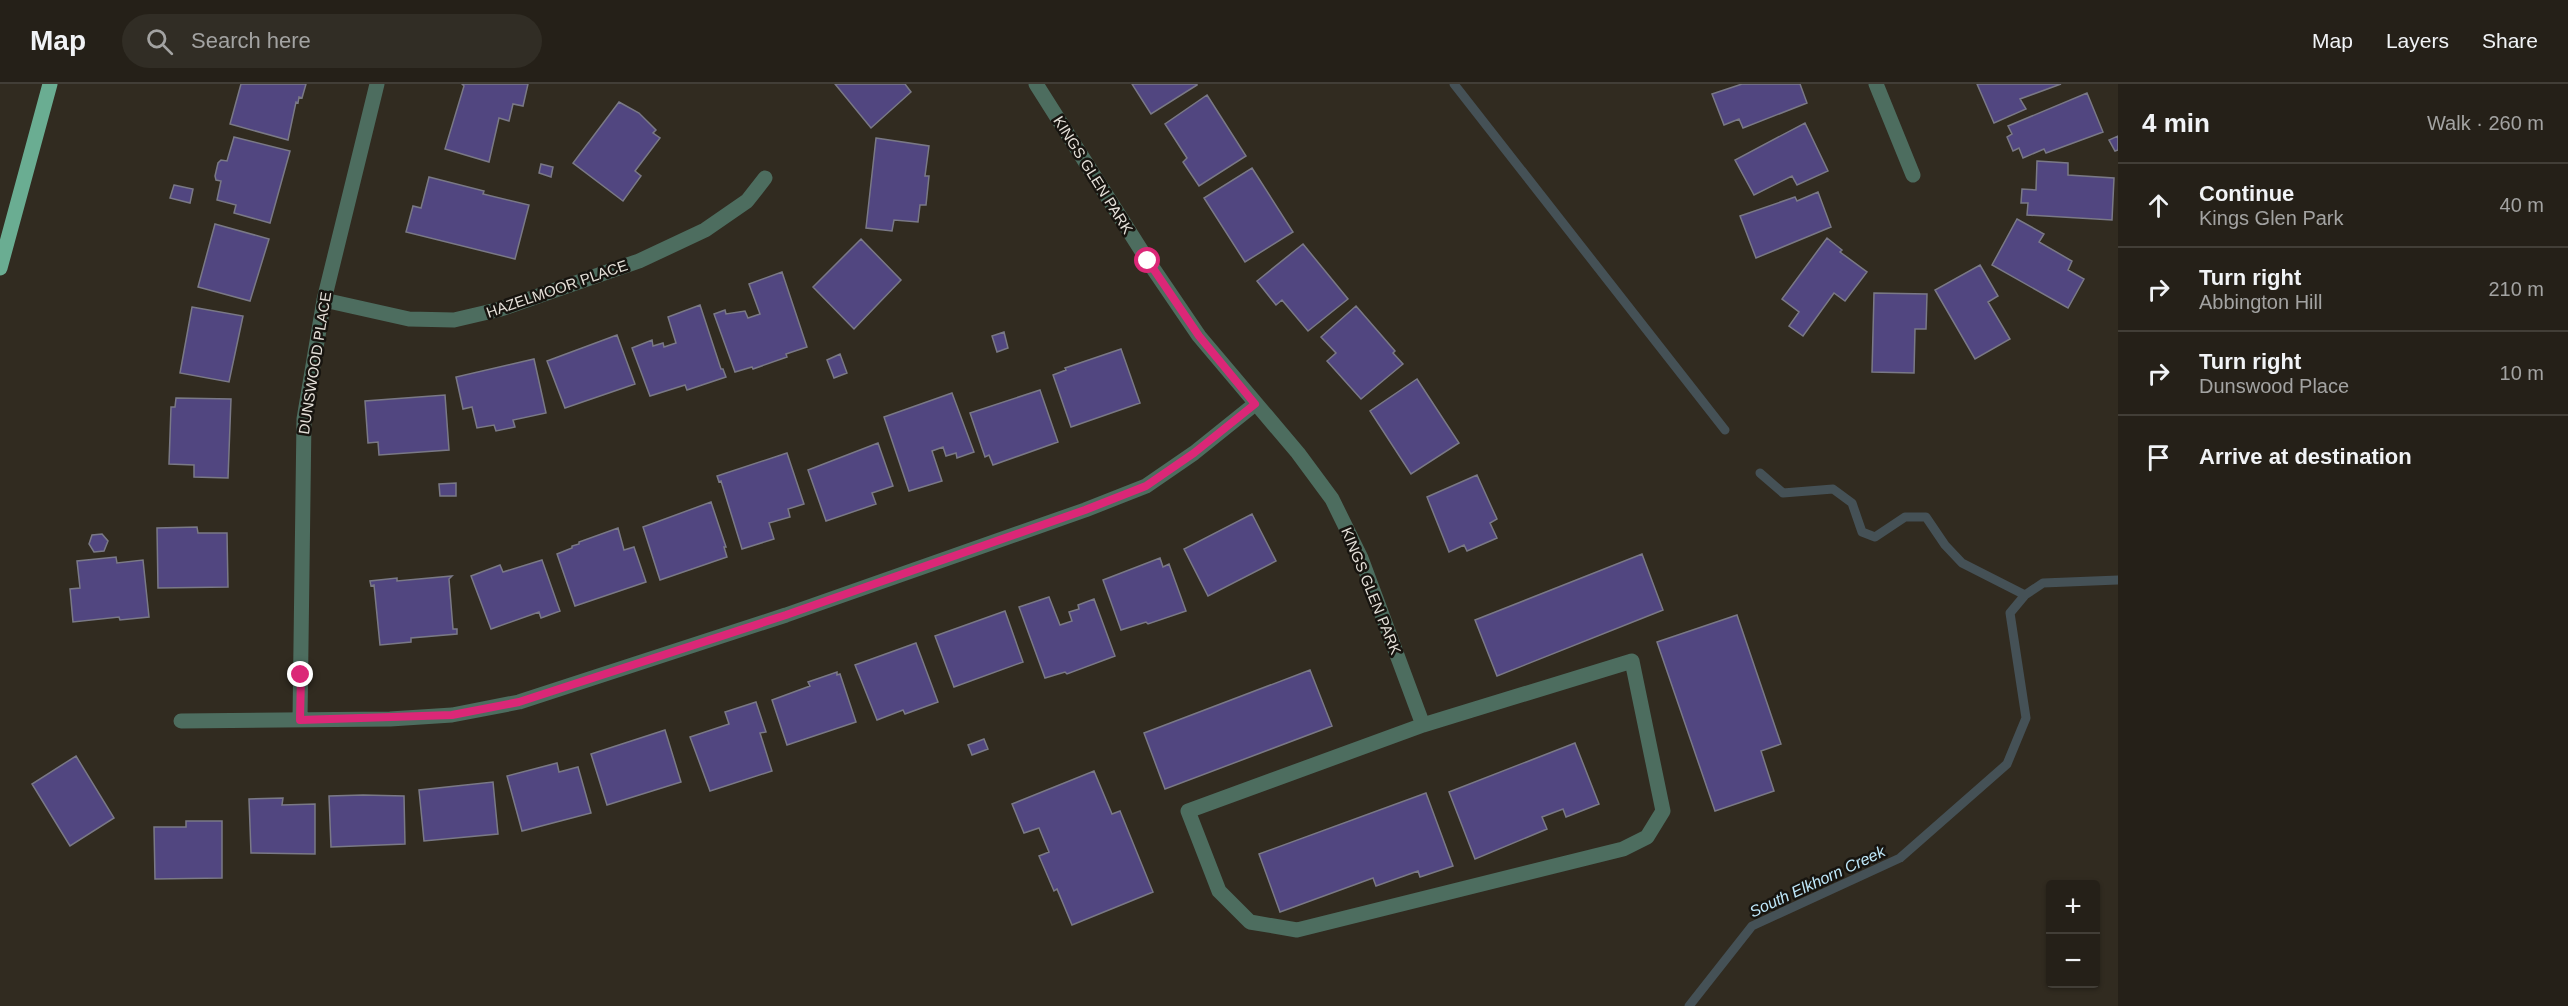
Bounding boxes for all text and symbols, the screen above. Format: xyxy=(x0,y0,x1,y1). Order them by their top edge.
search box xyxy=(122,14,542,68)
text: Map xyxy=(30,25,86,56)
icon: search xyxy=(143,25,176,58)
text: Search here xyxy=(191,28,311,53)
text: Map xyxy=(2312,29,2353,52)
text: Layers xyxy=(2386,29,2449,52)
text: Share xyxy=(2482,29,2538,52)
text: 4 min xyxy=(2142,108,2210,138)
text: Walk · 260 m xyxy=(2427,112,2544,134)
street label: KINGS GLEN PARK xyxy=(1050,113,1137,237)
text: Continue xyxy=(2199,181,2294,206)
icon: ahead xyxy=(2142,189,2175,222)
text: 40 m xyxy=(2500,194,2544,216)
text: Kings Glen Park xyxy=(2199,207,2344,229)
route start xyxy=(1134,247,1160,273)
street label: HAZELMOOR PLACE xyxy=(484,256,630,321)
text: Turn right xyxy=(2199,265,2301,290)
icon: right xyxy=(2142,273,2175,306)
text: 210 m xyxy=(2488,278,2544,300)
street label: DUNSWOOD PLACE xyxy=(295,290,334,435)
text: Abbington Hill xyxy=(2199,291,2322,313)
text: Turn right xyxy=(2199,349,2301,374)
icon: right xyxy=(2142,357,2175,390)
text: 10 m xyxy=(2500,362,2544,384)
text: Dunswood Place xyxy=(2199,375,2349,397)
icon: arrive xyxy=(2142,441,2175,474)
text: Arrive at destination xyxy=(2199,444,2412,469)
street label: KINGS GLEN PARK xyxy=(1338,525,1405,657)
route end xyxy=(287,661,313,687)
water label: South Elkhorn Creek xyxy=(1747,842,1889,920)
map controls xyxy=(2046,880,2100,988)
button: + xyxy=(2046,880,2100,934)
button: − xyxy=(2046,934,2100,988)

